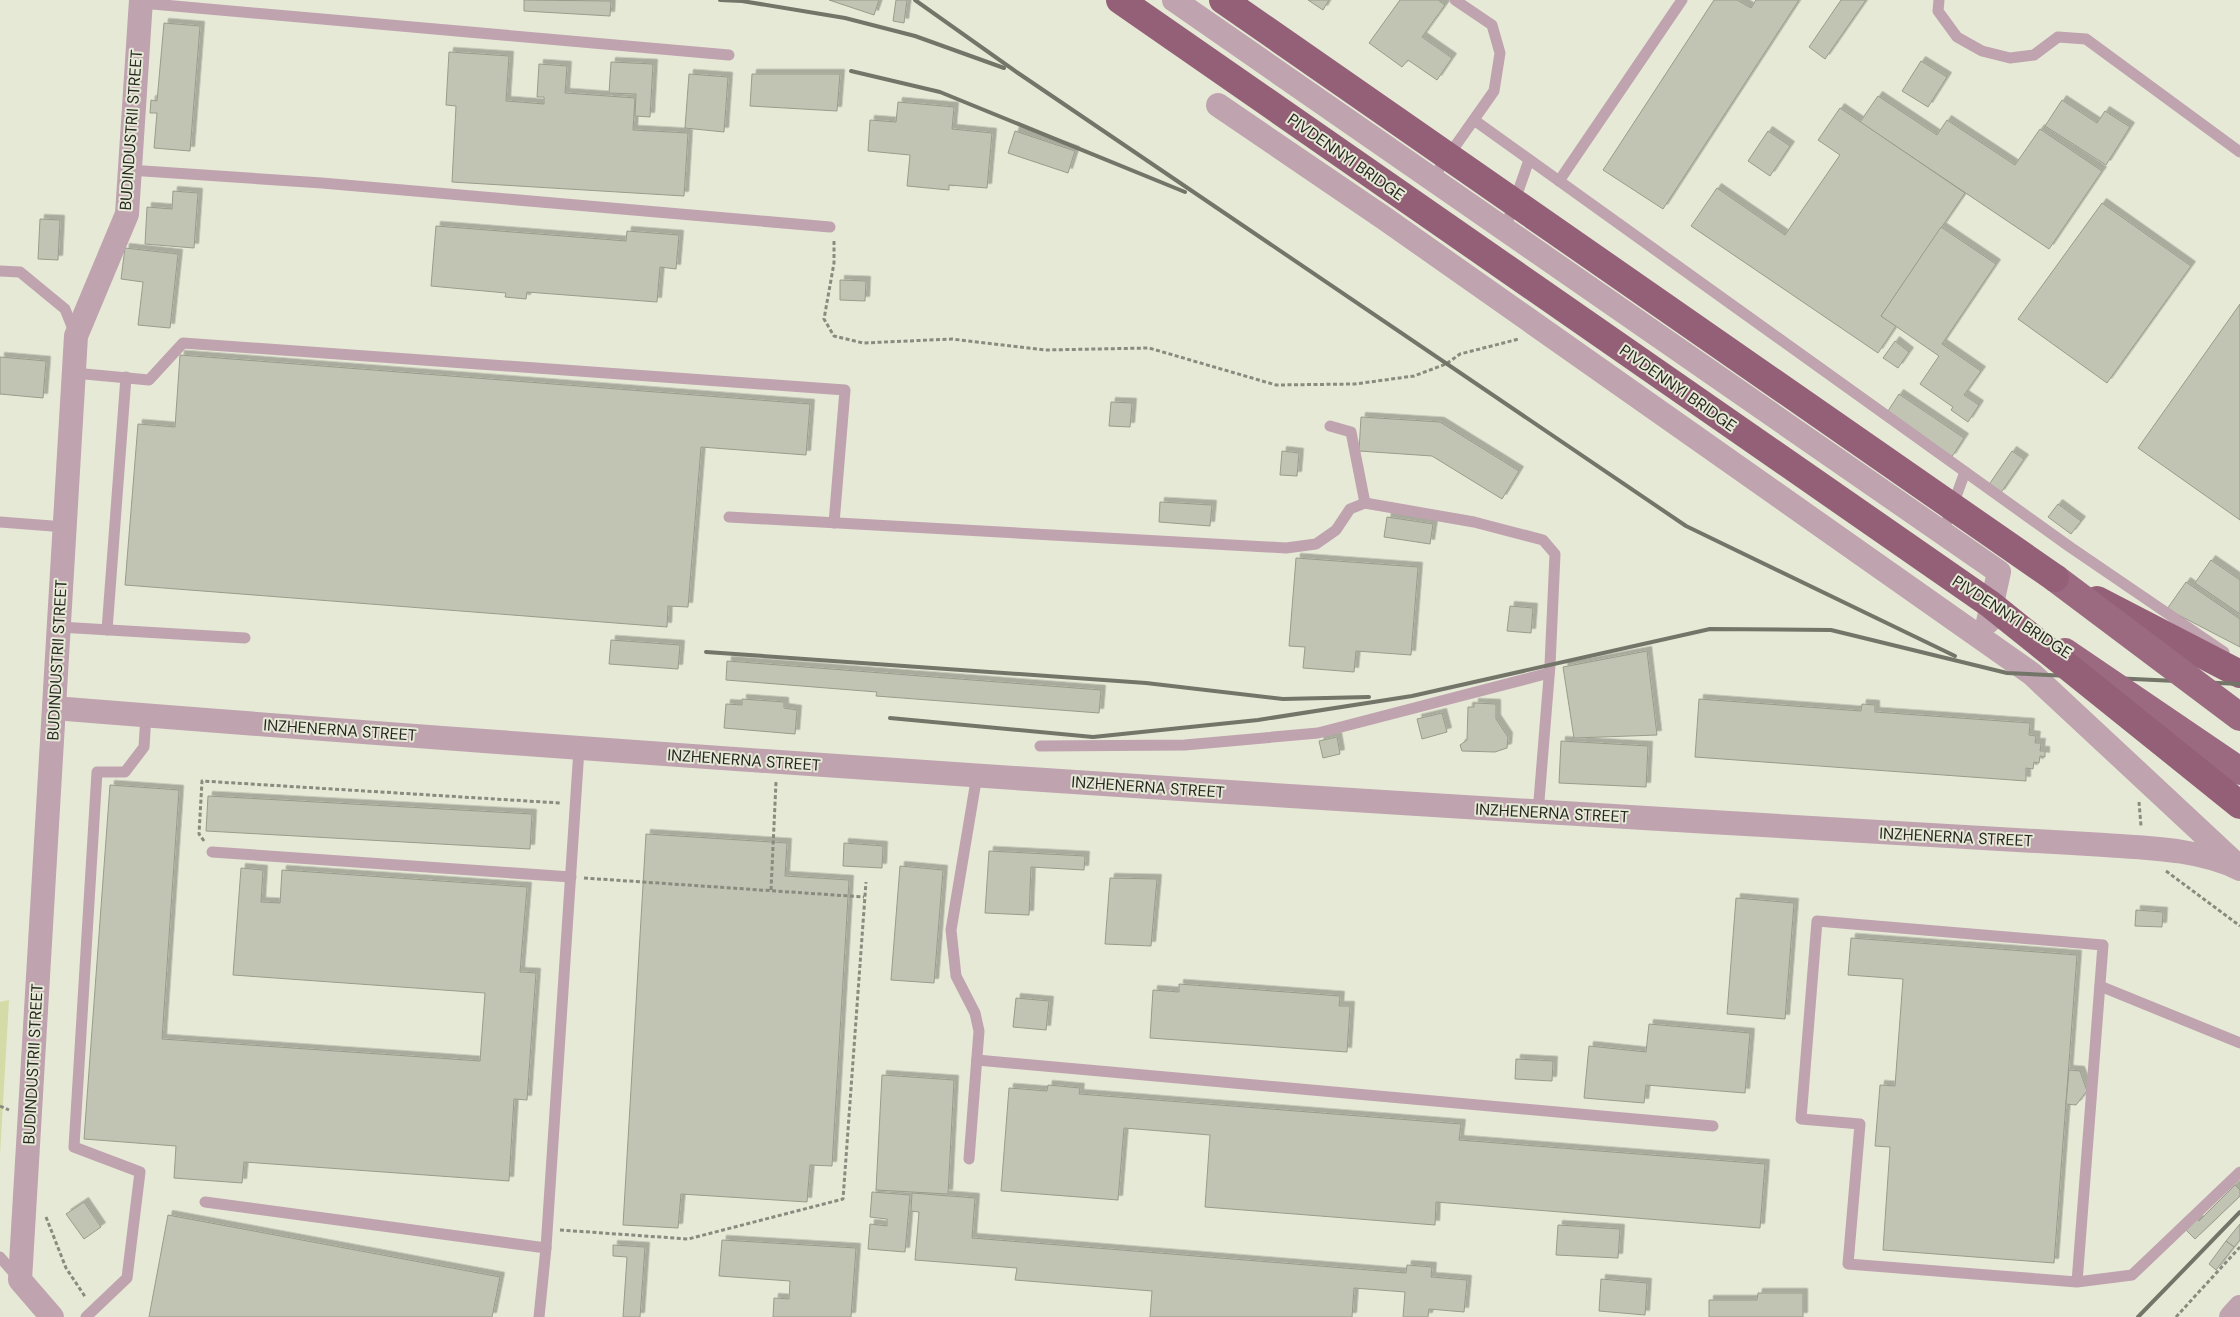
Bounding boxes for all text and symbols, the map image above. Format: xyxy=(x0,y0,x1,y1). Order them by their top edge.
street label: BUDINDUSTRII STREET xyxy=(115,49,147,211)
street label: PIVDENNYI BRIDGE xyxy=(1283,109,1409,205)
street label: PIVDENNYI BRIDGE xyxy=(1615,340,1741,436)
street label: PIVDENNYI BRIDGE xyxy=(1948,571,2076,663)
street label: BUDINDUSTRII STREET xyxy=(42,579,72,741)
street label: INZHENERNA STREET xyxy=(263,714,417,746)
street label: INZHENERNA STREET xyxy=(667,744,821,776)
street label: INZHENERNA STREET xyxy=(1071,771,1225,803)
street label: INZHENERNA STREET xyxy=(1475,798,1629,828)
street label: INZHENERNA STREET xyxy=(1879,822,2033,852)
street label: BUDINDUSTRII STREET xyxy=(18,983,48,1145)

